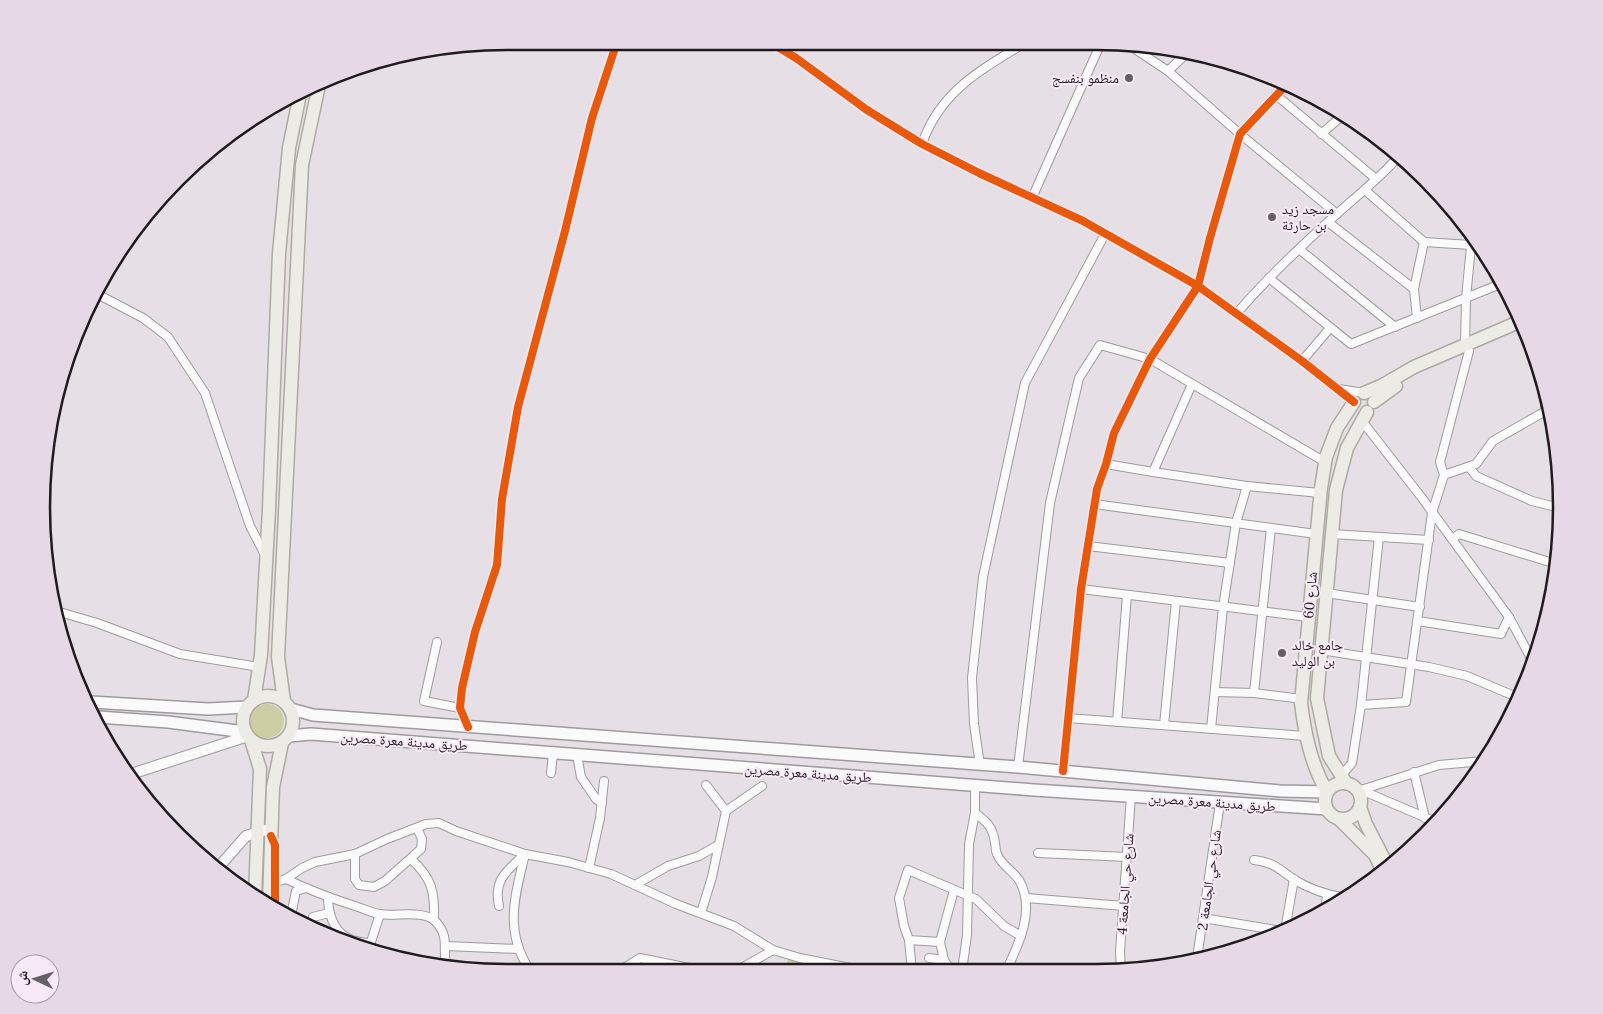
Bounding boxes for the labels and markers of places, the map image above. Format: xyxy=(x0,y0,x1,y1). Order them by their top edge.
place label: منظمو بنفسج xyxy=(1052,69,1119,88)
marker: منظمو بنفسج xyxy=(1123,72,1135,84)
place label: مسجد زيد بن حارثة xyxy=(1282,200,1334,234)
marker: مسجد زيد بن حارثة xyxy=(1266,211,1278,223)
place label: جامع خالد بن الوليد xyxy=(1292,636,1343,670)
marker: جامع خالد بن الوليد xyxy=(1276,647,1288,659)

